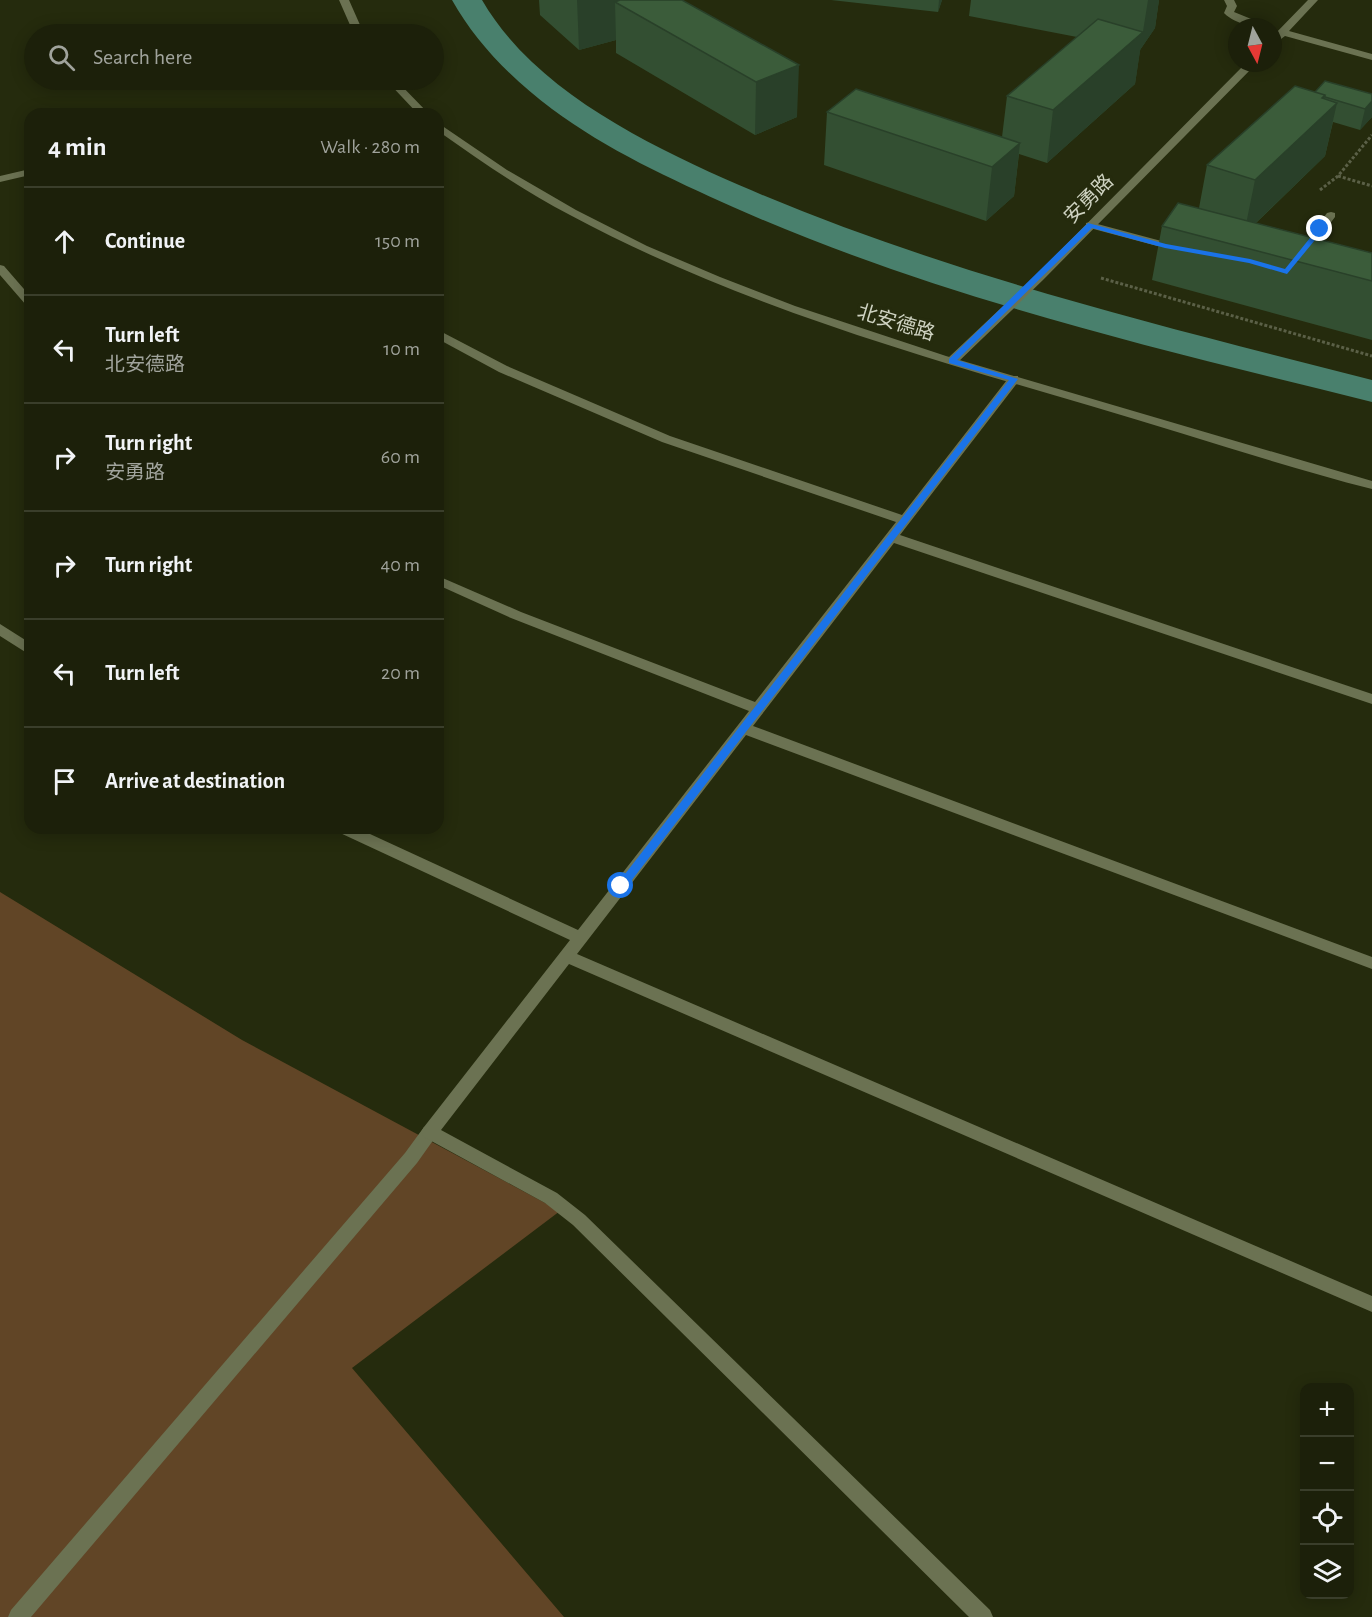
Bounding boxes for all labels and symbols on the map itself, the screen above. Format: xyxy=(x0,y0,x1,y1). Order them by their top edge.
north arrow xyxy=(1228,18,1282,72)
street label: 安勇路 xyxy=(1060,170,1117,227)
route end xyxy=(1306,215,1332,241)
street label: 北安德路 xyxy=(855,301,937,344)
route start xyxy=(607,872,633,898)

